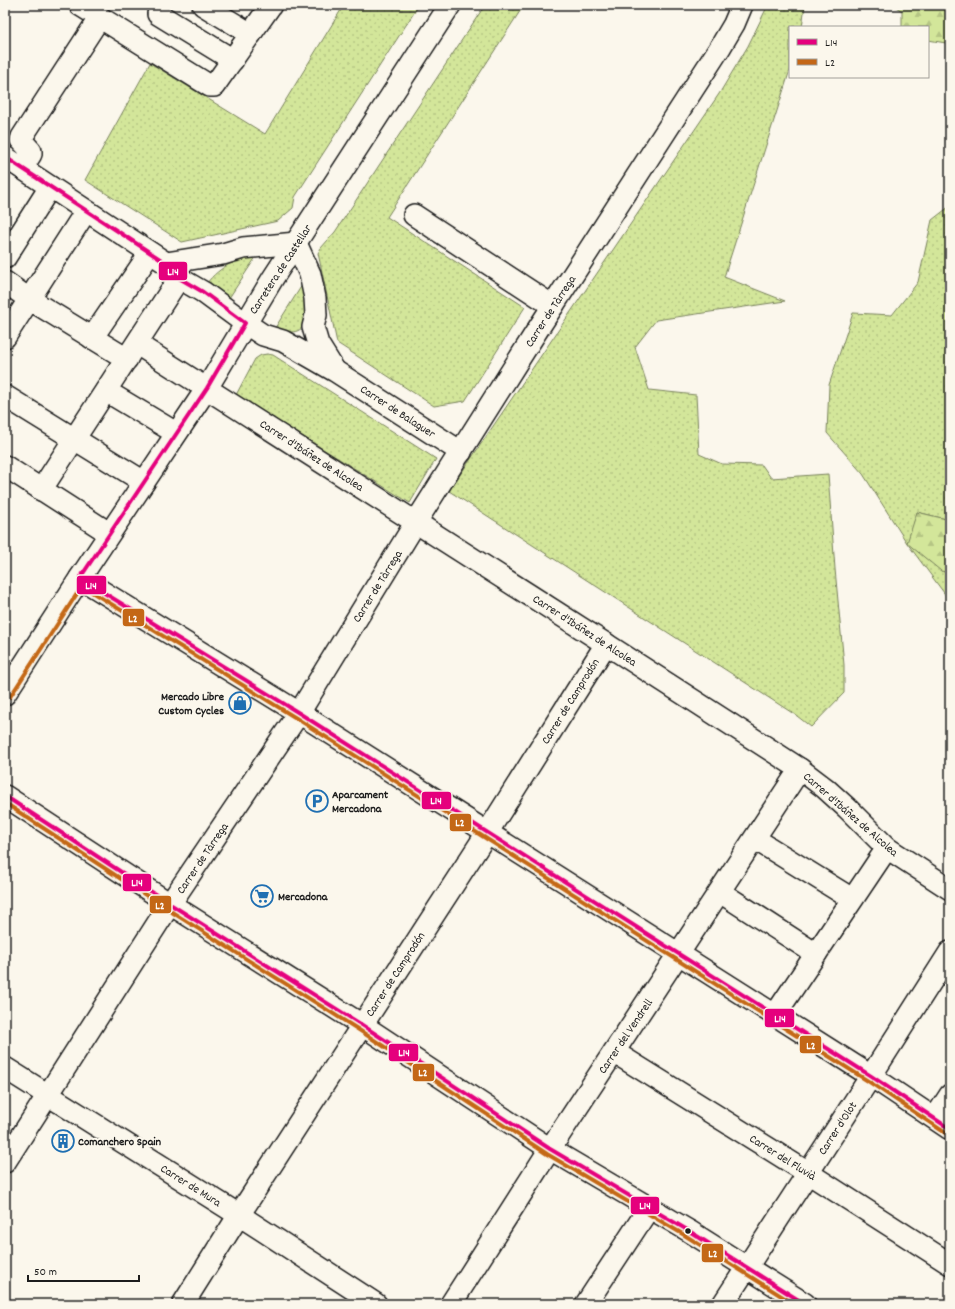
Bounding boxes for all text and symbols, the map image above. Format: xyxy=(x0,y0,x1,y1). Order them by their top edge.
legend xyxy=(789,26,929,78)
text: L14 xyxy=(825,35,838,52)
text: L2 xyxy=(825,55,835,72)
street label: Carretera de Castellar xyxy=(246,221,317,318)
line badge: L14 xyxy=(158,261,188,281)
text: L14 xyxy=(167,265,179,281)
street label: Carrer de Tàrrega xyxy=(522,272,581,351)
street label: Carrer de Balaguer xyxy=(356,382,439,443)
street label: Carrer d'Ibáñez de Alcolea xyxy=(256,416,367,497)
street label: Carrer de Tàrrega xyxy=(349,547,408,626)
line badge: L14 xyxy=(76,575,107,595)
text: L14 xyxy=(85,579,97,595)
street label: Carrer d'Ibáñez de Alcolea xyxy=(529,591,640,672)
line badge: L2 xyxy=(122,608,145,627)
text: L2 xyxy=(128,612,138,628)
street label: Carrer de Camprodón xyxy=(538,655,605,748)
place label: Mercado Libre Custom Cycles xyxy=(158,689,225,720)
shop icon: Mercado Libre Custom Cycles xyxy=(227,690,253,716)
street label: Carrer d'Ibáñez de Alcolea xyxy=(799,769,902,861)
place label: Aparcament Mercadona xyxy=(332,787,389,818)
parking icon: Aparcament Mercadona xyxy=(304,788,330,814)
line badge: L14 xyxy=(421,791,452,810)
text: L14 xyxy=(430,794,442,810)
line badge: L2 xyxy=(449,813,472,832)
text: L2 xyxy=(455,816,465,832)
street label: Carrer de Tàrrega xyxy=(173,820,234,898)
line badge: L14 xyxy=(122,873,152,892)
text: L14 xyxy=(131,876,143,892)
supermarket icon: Mercadona xyxy=(249,883,275,909)
place label: Mercadona xyxy=(278,889,329,906)
line badge: L2 xyxy=(149,895,172,914)
text: L2 xyxy=(155,899,165,915)
street label: Carrer de Camprodón xyxy=(362,929,430,1021)
street label: Carrer del Vendrell xyxy=(595,996,658,1078)
line badge: L14 xyxy=(764,1008,795,1028)
text: L14 xyxy=(774,1012,786,1028)
line badge: L2 xyxy=(799,1035,822,1054)
text: L2 xyxy=(806,1039,816,1055)
line badge: L14 xyxy=(388,1043,419,1062)
text: L14 xyxy=(398,1046,410,1062)
line badge: L2 xyxy=(412,1063,435,1082)
text: L2 xyxy=(418,1066,428,1082)
street label: Carrer d'Olot xyxy=(815,1098,862,1159)
building icon: Comanchero Spain xyxy=(50,1128,76,1154)
street label: Carrer del Fluvià xyxy=(745,1131,819,1186)
place label: Comanchero Spain xyxy=(78,1134,161,1151)
street label: Carrer de Mura xyxy=(156,1161,224,1212)
line badge: L14 xyxy=(630,1196,660,1215)
text: L14 xyxy=(639,1199,651,1215)
unlabelled marker xyxy=(683,1226,693,1236)
line badge: L2 xyxy=(701,1243,724,1263)
text: L2 xyxy=(708,1247,718,1263)
scale bar xyxy=(28,1257,139,1283)
text: 50 m xyxy=(34,1264,57,1281)

